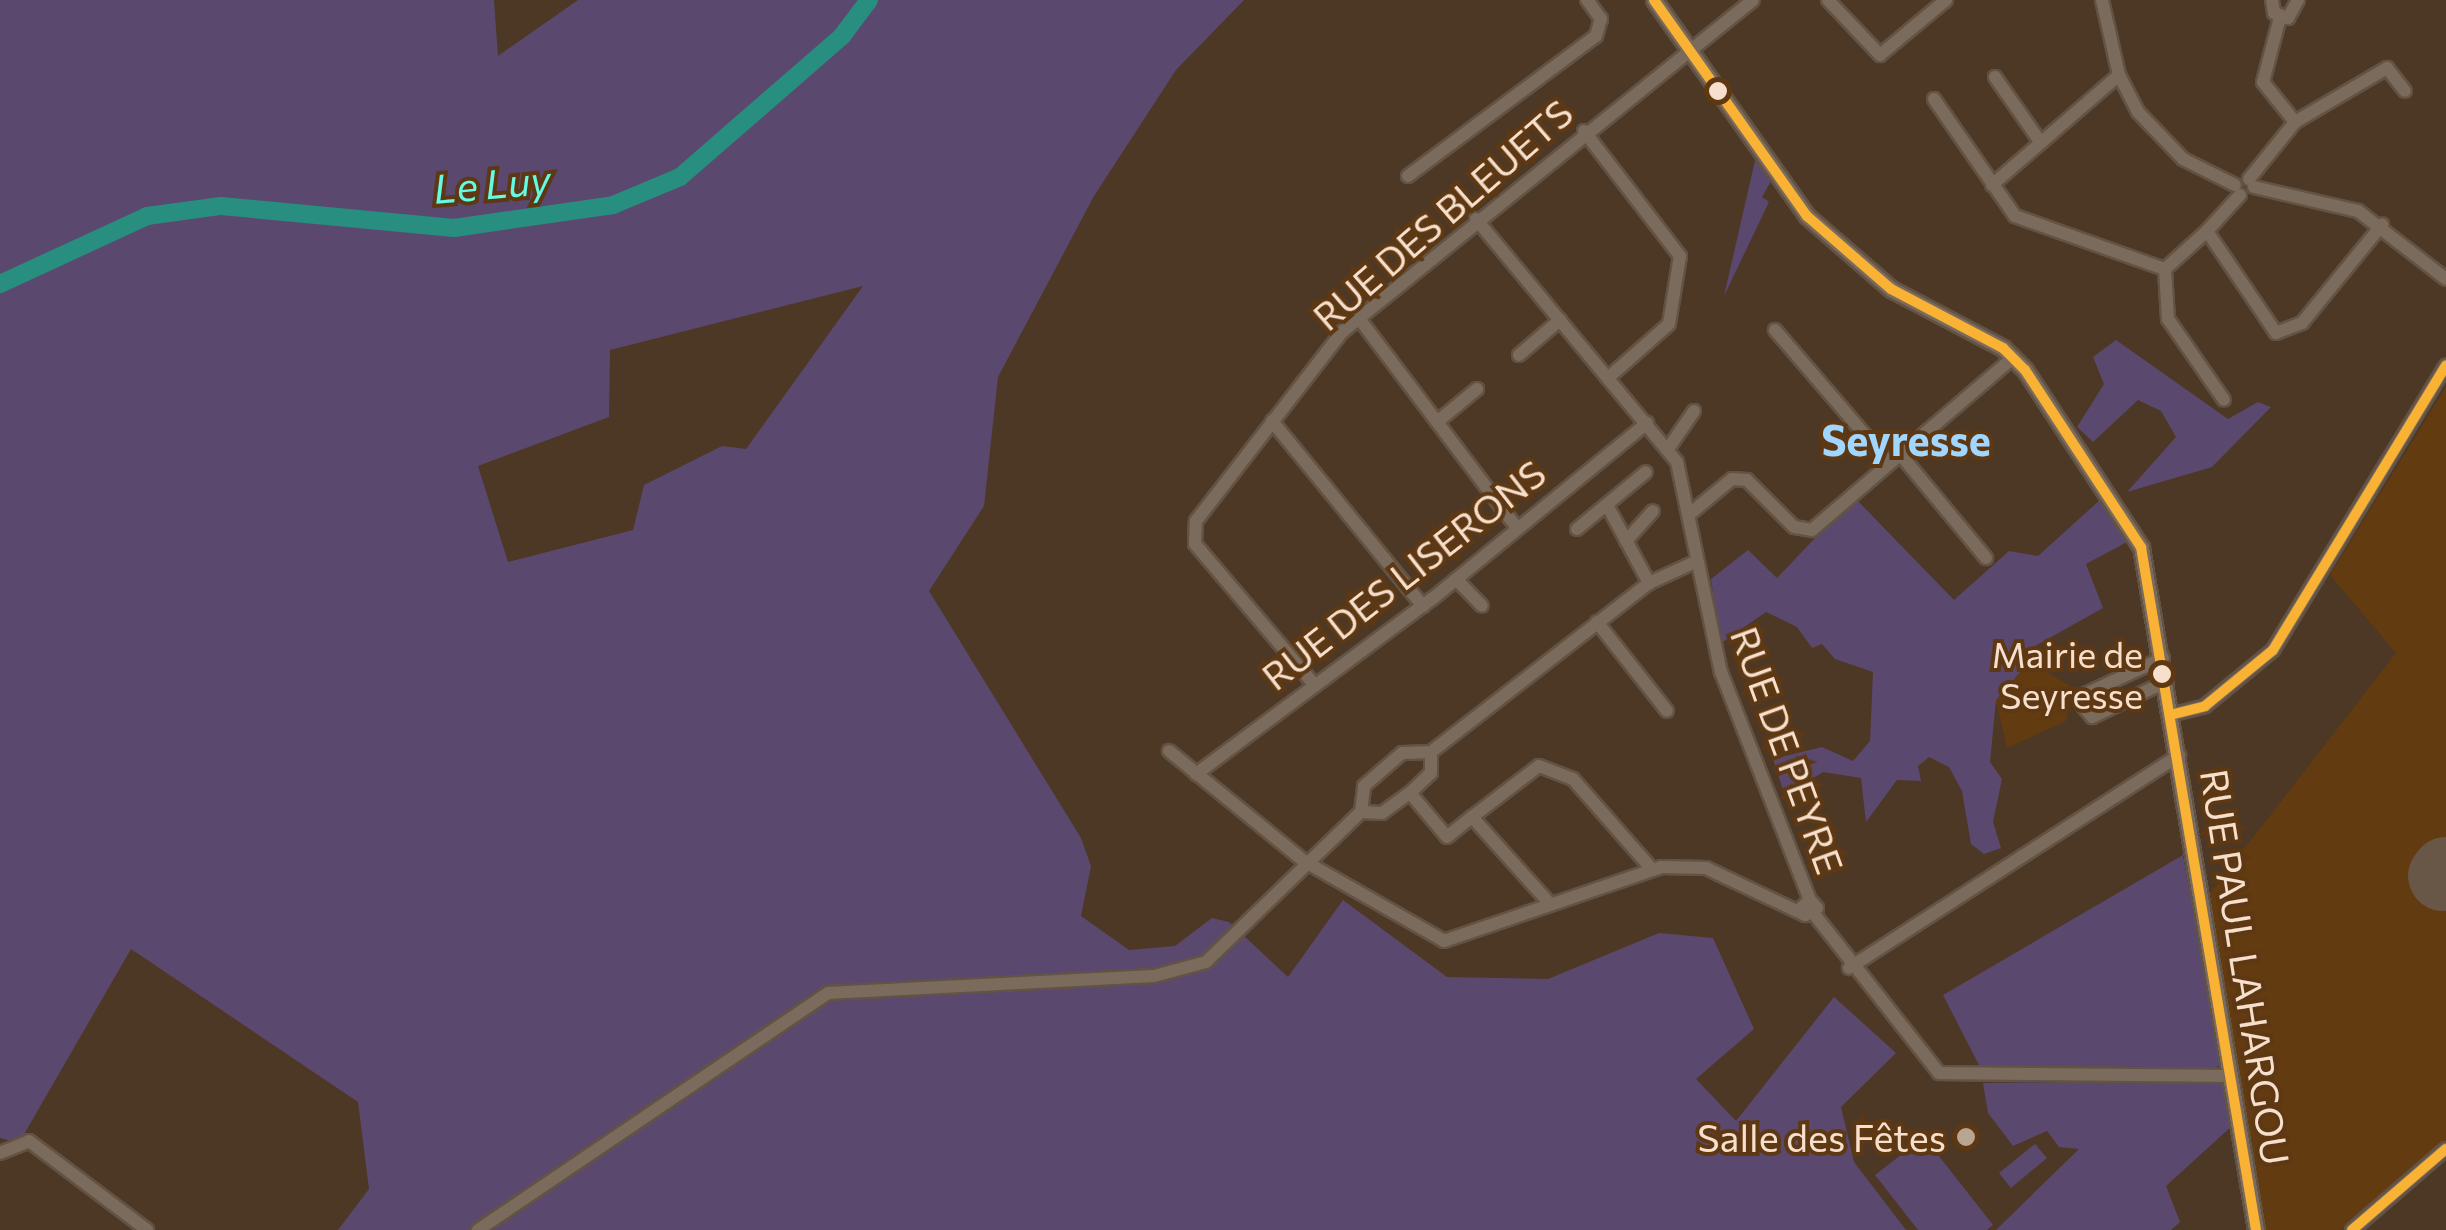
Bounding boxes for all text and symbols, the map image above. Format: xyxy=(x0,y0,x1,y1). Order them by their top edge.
unlabelled marker xyxy=(1708,81,1728,101)
street label: RUE DES BLEUETS xyxy=(1303,89,1581,339)
water label: Le Luy xyxy=(431,154,553,212)
district label: Seyresse xyxy=(1821,414,1991,464)
street label: RUE DES LISERONS xyxy=(1252,449,1554,699)
street label: RUE DE PEYRE xyxy=(1722,620,1854,880)
place label: Mairie de Seyresse xyxy=(1992,631,2143,716)
marker: Mairie de Seyresse xyxy=(2152,664,2172,684)
street label: RUE PAUL LAHARGOU xyxy=(2192,766,2300,1168)
place label: Salle des Fêtes xyxy=(1697,1114,1946,1160)
marker: Salle des Fêtes xyxy=(1955,1126,1977,1148)

